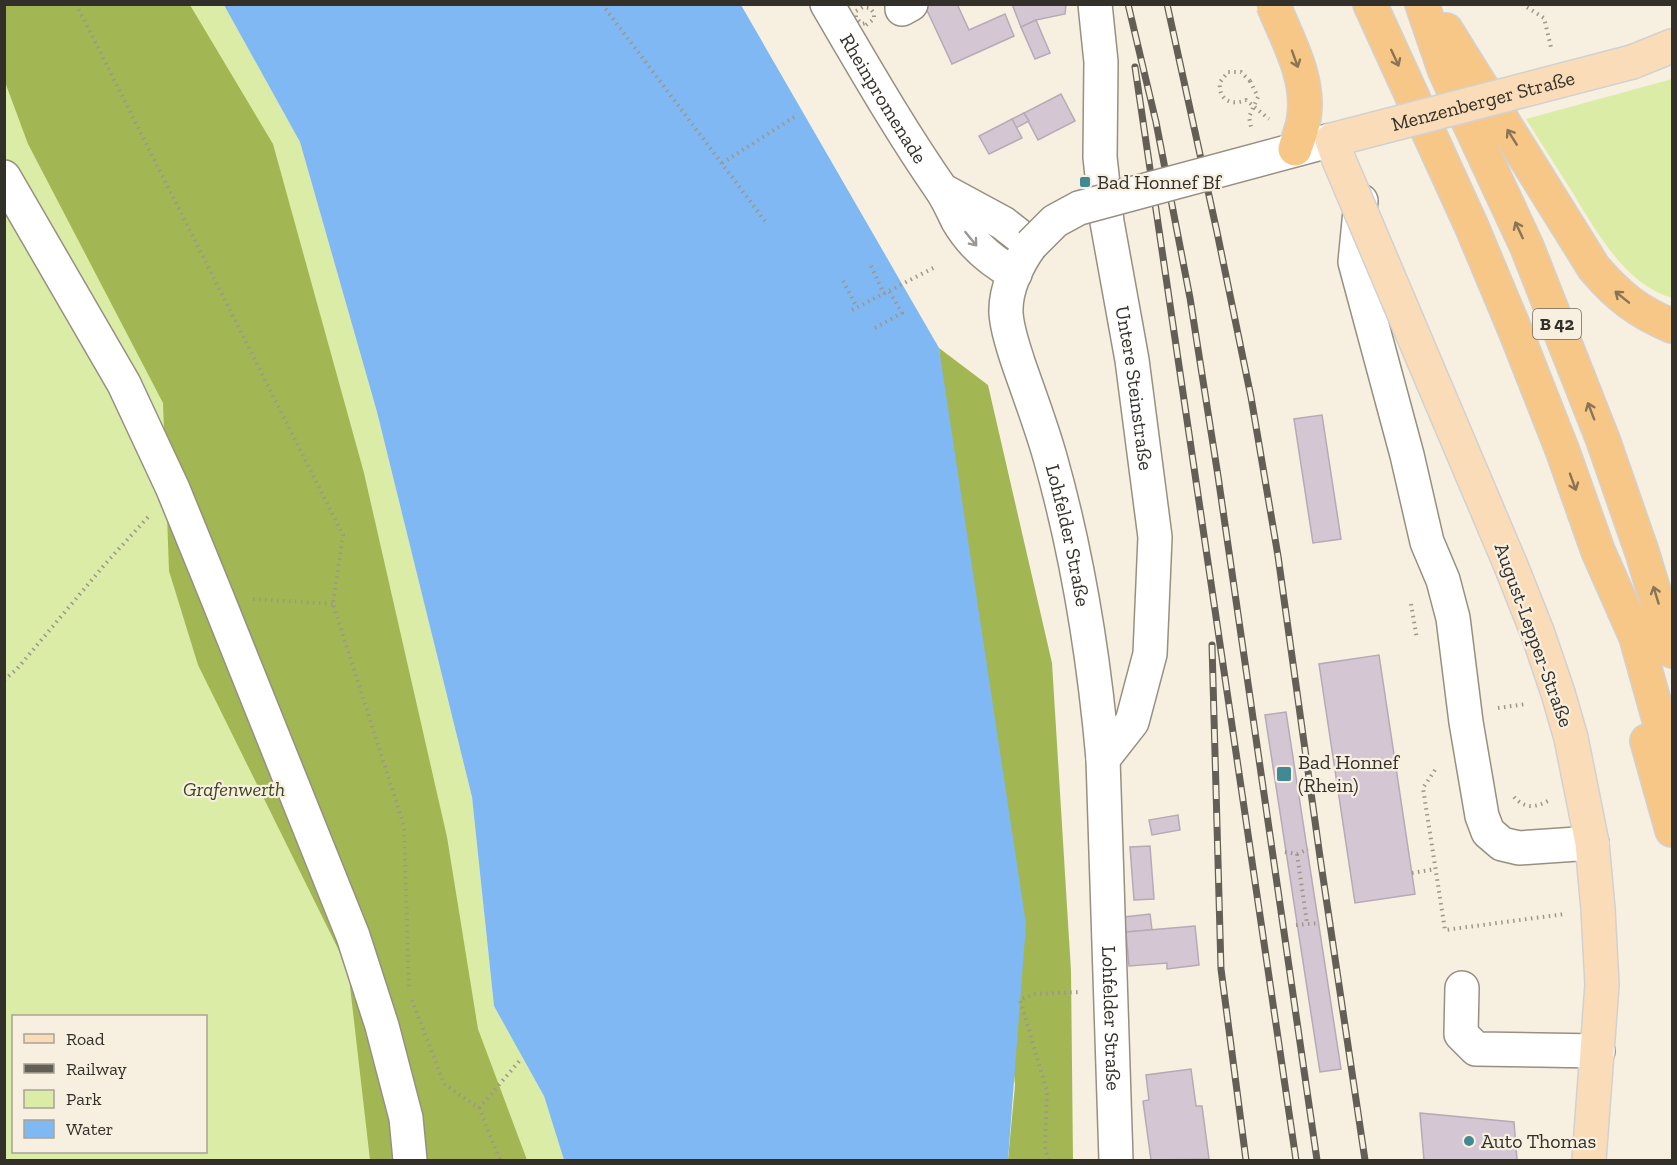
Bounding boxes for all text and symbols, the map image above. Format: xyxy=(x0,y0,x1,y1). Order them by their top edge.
street label: Rheinpromenade xyxy=(835,29,932,168)
one-way arrow xyxy=(1390,48,1401,66)
one-way arrow xyxy=(1290,49,1301,67)
street label: Menzenberger Straße xyxy=(1389,65,1577,136)
one-way arrow xyxy=(1506,129,1518,146)
place label: Bad Honnef Bf xyxy=(1097,170,1222,194)
marker: Bad Honnef Bf xyxy=(1078,175,1092,189)
one-way arrow xyxy=(1513,221,1525,239)
one-way arrow xyxy=(964,231,977,247)
one-way arrow xyxy=(1614,291,1630,304)
street label: Untere Steinstraße xyxy=(1110,304,1158,472)
road number: B 42 xyxy=(1533,309,1581,339)
one-way arrow xyxy=(1585,402,1596,421)
street label: Lohfelder Straße xyxy=(1041,462,1095,608)
one-way arrow xyxy=(1569,472,1580,491)
street label: August-Lepper-Straße xyxy=(1489,540,1579,730)
one-way arrow xyxy=(1650,586,1661,605)
place label: Bad Honnef (Rhein) xyxy=(1298,750,1400,797)
marker: Bad Honnef (Rhein) xyxy=(1275,765,1293,783)
park label: Grafenwerth xyxy=(183,777,285,801)
street label: Lohfelder Straße xyxy=(1097,945,1126,1091)
legend xyxy=(12,1015,207,1153)
text: Road xyxy=(66,1028,105,1050)
text: Railway xyxy=(66,1058,128,1080)
text: Park xyxy=(66,1088,102,1110)
text: Water xyxy=(66,1118,113,1140)
place label: Auto Thomas xyxy=(1481,1129,1596,1153)
marker: Auto Thomas xyxy=(1462,1134,1476,1148)

